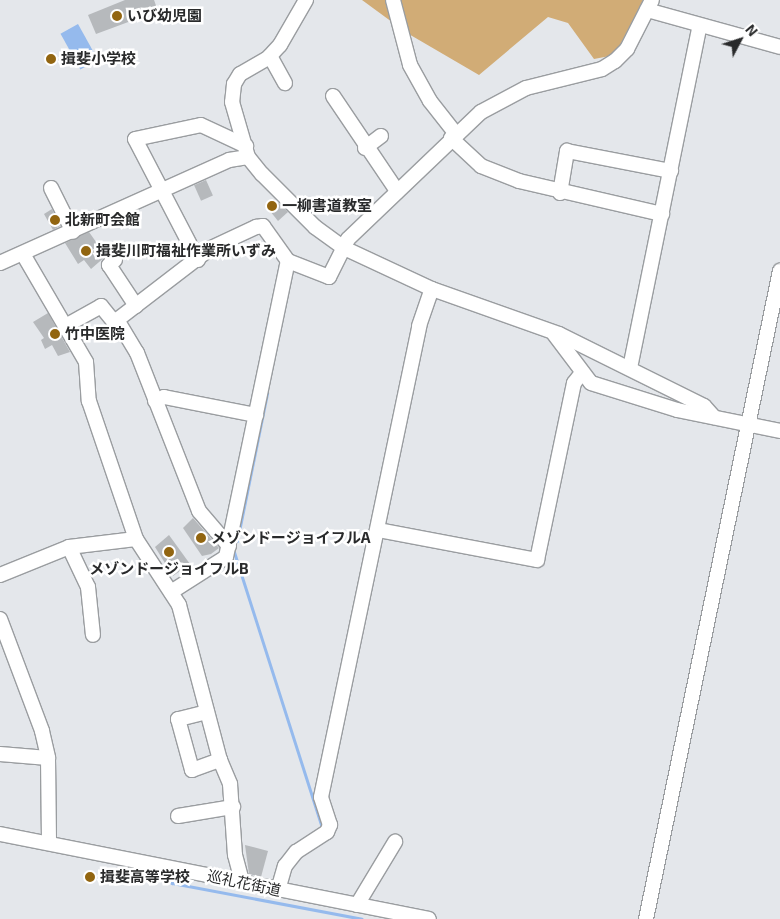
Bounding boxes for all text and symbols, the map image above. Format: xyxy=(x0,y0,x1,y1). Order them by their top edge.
place label: いび幼児園 xyxy=(127,7,202,25)
marker: いび幼児園 xyxy=(111,10,123,22)
north arrow xyxy=(715,15,765,65)
text: N xyxy=(742,21,762,39)
place label: 揖斐小学校 xyxy=(61,50,136,68)
marker: 揖斐小学校 xyxy=(45,53,57,65)
place label: 一柳書道教室 xyxy=(282,197,372,215)
marker: 一柳書道教室 xyxy=(266,200,278,212)
place label: 北新町会館 xyxy=(65,211,140,229)
marker: 北新町会館 xyxy=(49,214,61,226)
place label: 揖斐川町福祉作業所いずみ xyxy=(96,242,276,260)
marker: 揖斐川町福祉作業所いずみ xyxy=(80,245,92,257)
place label: 竹中医院 xyxy=(65,325,125,343)
marker: 竹中医院 xyxy=(49,328,61,340)
place label: メゾンドージョイフルA xyxy=(211,529,371,547)
marker: メゾンドージョイフルA xyxy=(195,532,207,544)
marker: メゾンドージョイフルB xyxy=(163,546,175,558)
place label: メゾンドージョイフルB xyxy=(89,560,249,578)
street label: 巡礼花街道 xyxy=(205,866,283,900)
place label: 揖斐高等学校 xyxy=(100,868,190,886)
marker: 揖斐高等学校 xyxy=(84,871,96,883)

